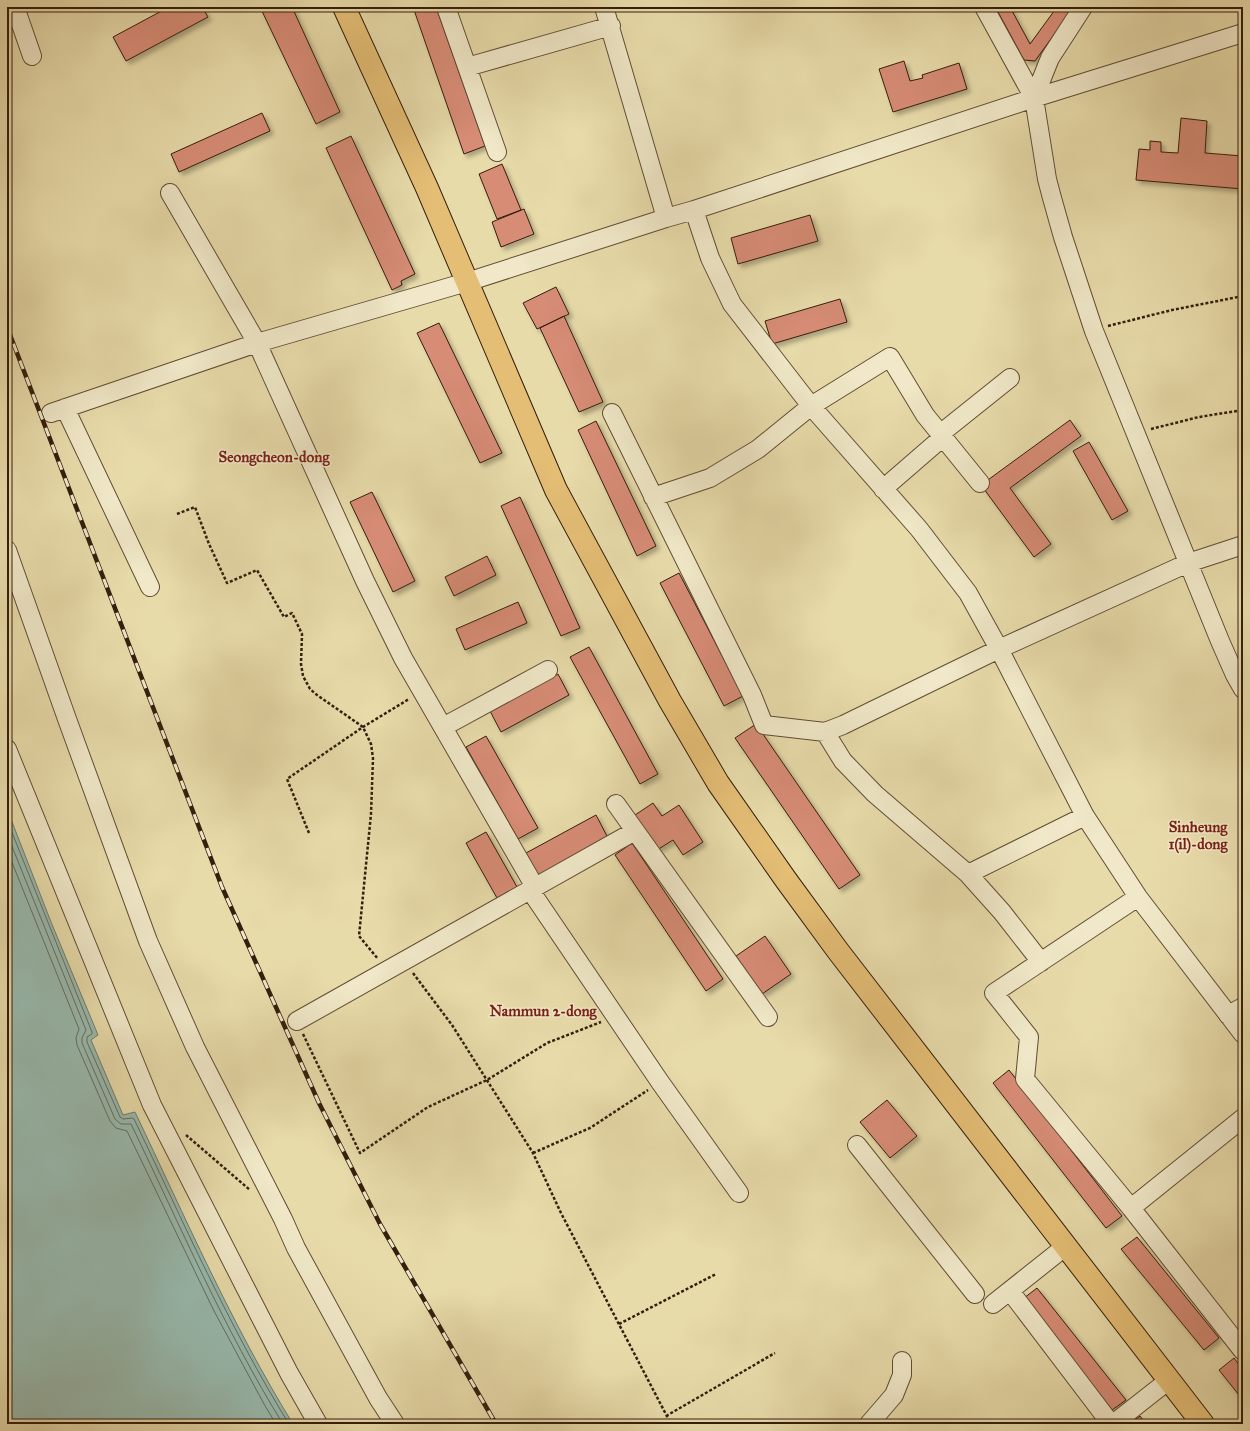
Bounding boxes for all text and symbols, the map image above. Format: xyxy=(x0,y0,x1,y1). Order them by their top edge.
district label: Seongcheon-dong xyxy=(219,448,330,467)
district label: Sinheung 1(il)-dong xyxy=(1169,818,1228,854)
district label: Nammun 2-dong xyxy=(489,1002,598,1021)

